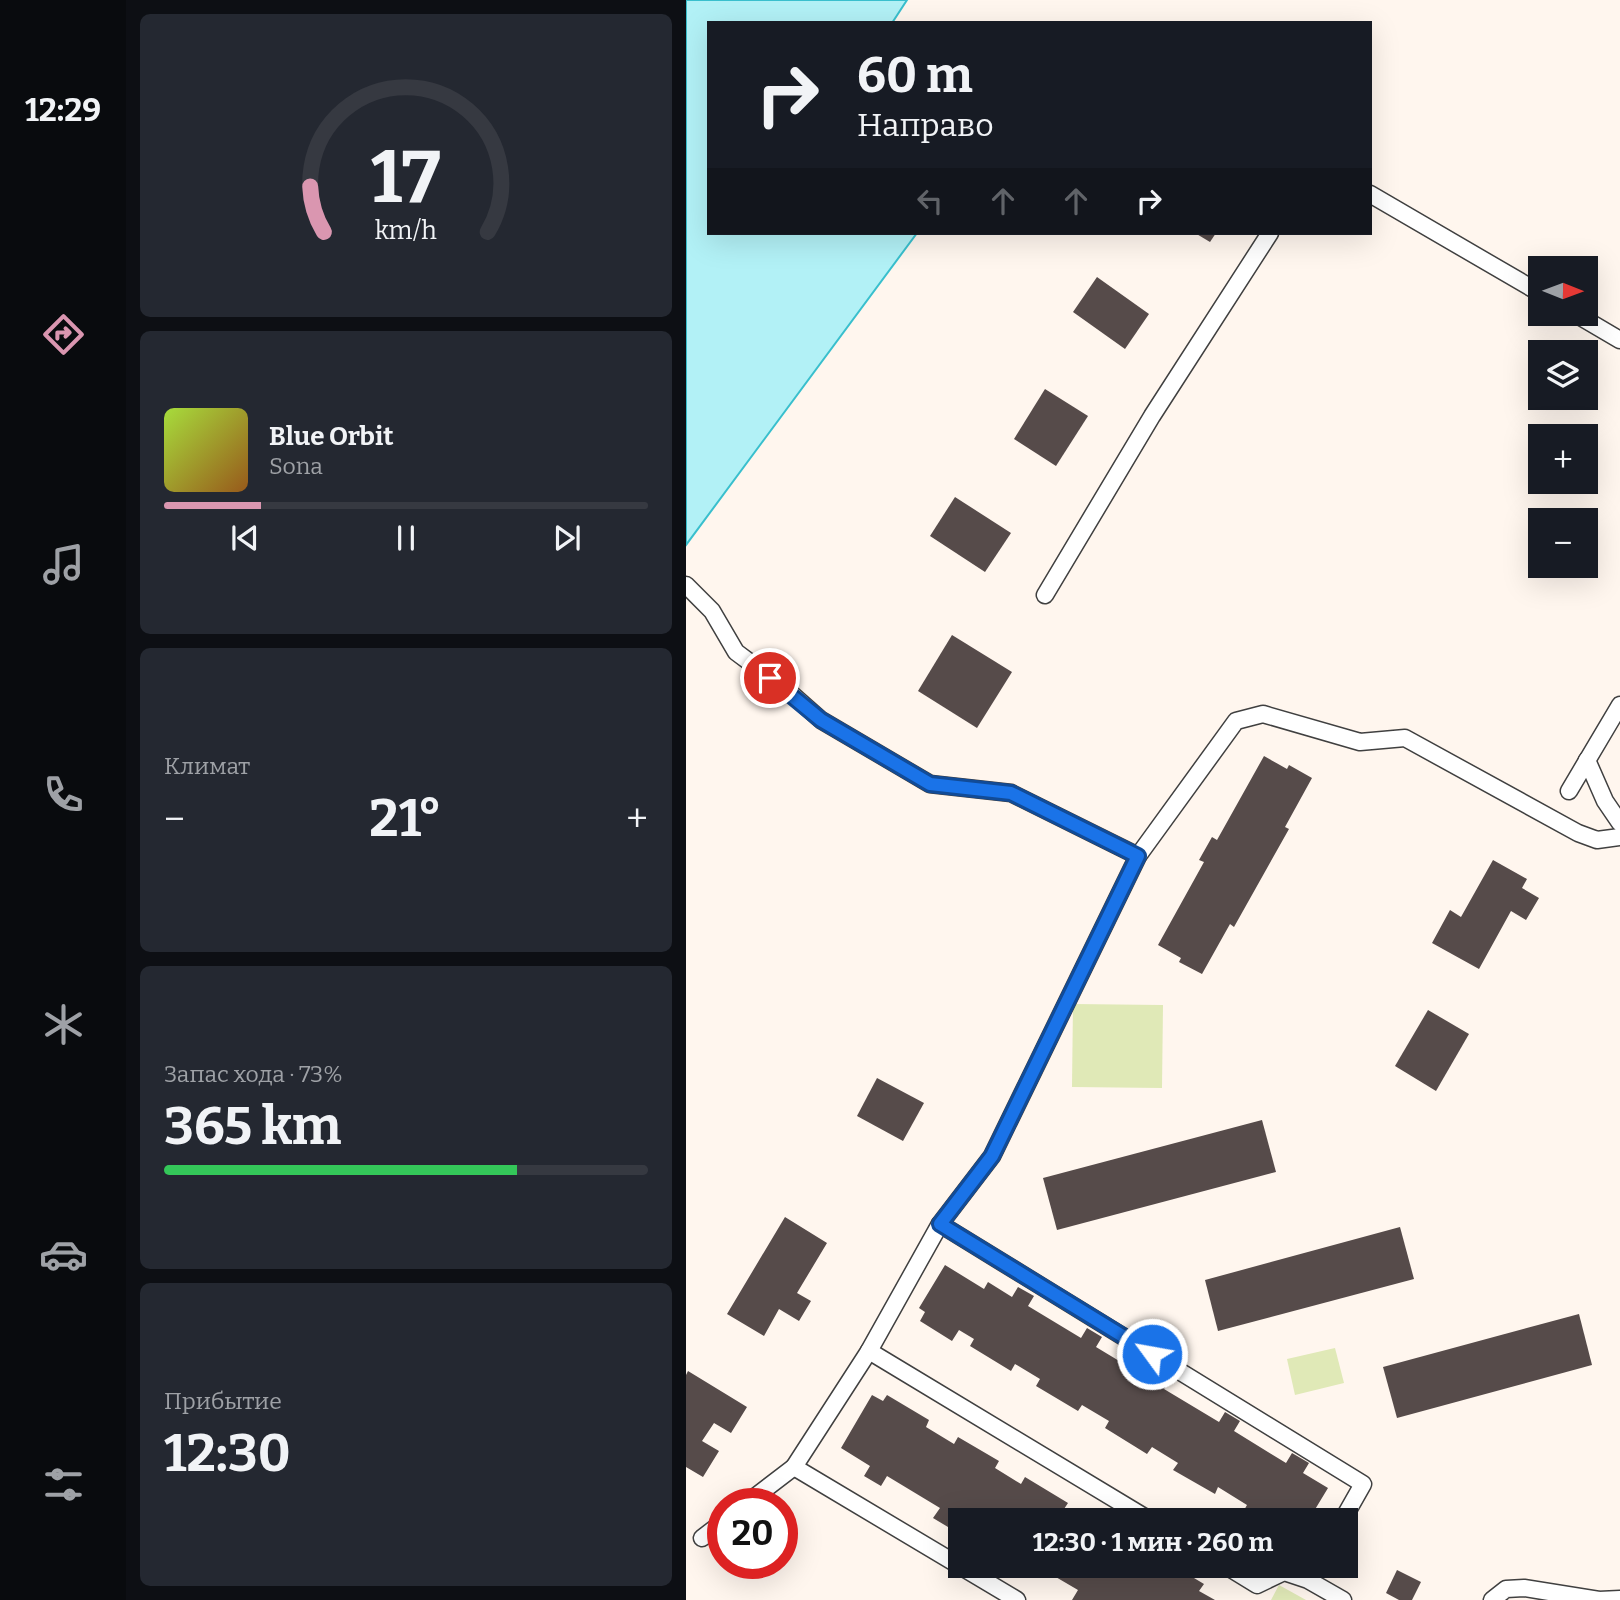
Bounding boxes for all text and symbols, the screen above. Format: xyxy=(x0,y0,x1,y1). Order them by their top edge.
text: 60 m xyxy=(857,46,973,105)
icon: right xyxy=(742,49,833,140)
text: 12:29 xyxy=(25,91,101,129)
text: Направо xyxy=(857,106,994,144)
text: 17 xyxy=(371,134,441,221)
icon: left xyxy=(911,182,949,220)
icon: ahead xyxy=(984,182,1022,220)
icon: ahead xyxy=(1057,182,1095,220)
icon: right xyxy=(1130,182,1168,220)
text: km/h xyxy=(375,215,437,245)
north arrow xyxy=(1528,256,1598,326)
map controls xyxy=(1528,256,1598,578)
icon: directions xyxy=(39,310,88,359)
button: layers xyxy=(1528,340,1598,410)
text: Blue Orbit xyxy=(269,421,393,452)
button: + xyxy=(1528,424,1598,494)
text: Sona xyxy=(269,452,323,480)
button: − xyxy=(1528,508,1598,578)
icon: previous xyxy=(226,519,264,557)
icon: pause xyxy=(387,519,425,557)
icon: next xyxy=(548,519,586,557)
icon: music xyxy=(39,540,88,589)
pin xyxy=(740,648,800,708)
icon: arrive xyxy=(751,659,789,697)
text: Климат xyxy=(164,752,250,780)
icon: phone xyxy=(39,770,88,819)
text: 21° xyxy=(369,787,442,850)
text: − xyxy=(164,796,185,842)
text: + xyxy=(626,796,648,842)
icon: climate xyxy=(39,1000,88,1049)
text: Запас хода · 73% xyxy=(164,1060,343,1088)
text: 365 km xyxy=(164,1095,341,1158)
icon: car xyxy=(39,1230,88,1279)
position arrow xyxy=(1115,1317,1189,1391)
text: Прибытие xyxy=(164,1387,282,1415)
text: 12:30 xyxy=(164,1422,291,1485)
icon: filters xyxy=(39,1460,88,1509)
speed limit sign: 20 xyxy=(707,1488,798,1579)
text: 12:30 · 1 мин · 260 m xyxy=(1033,1527,1273,1558)

